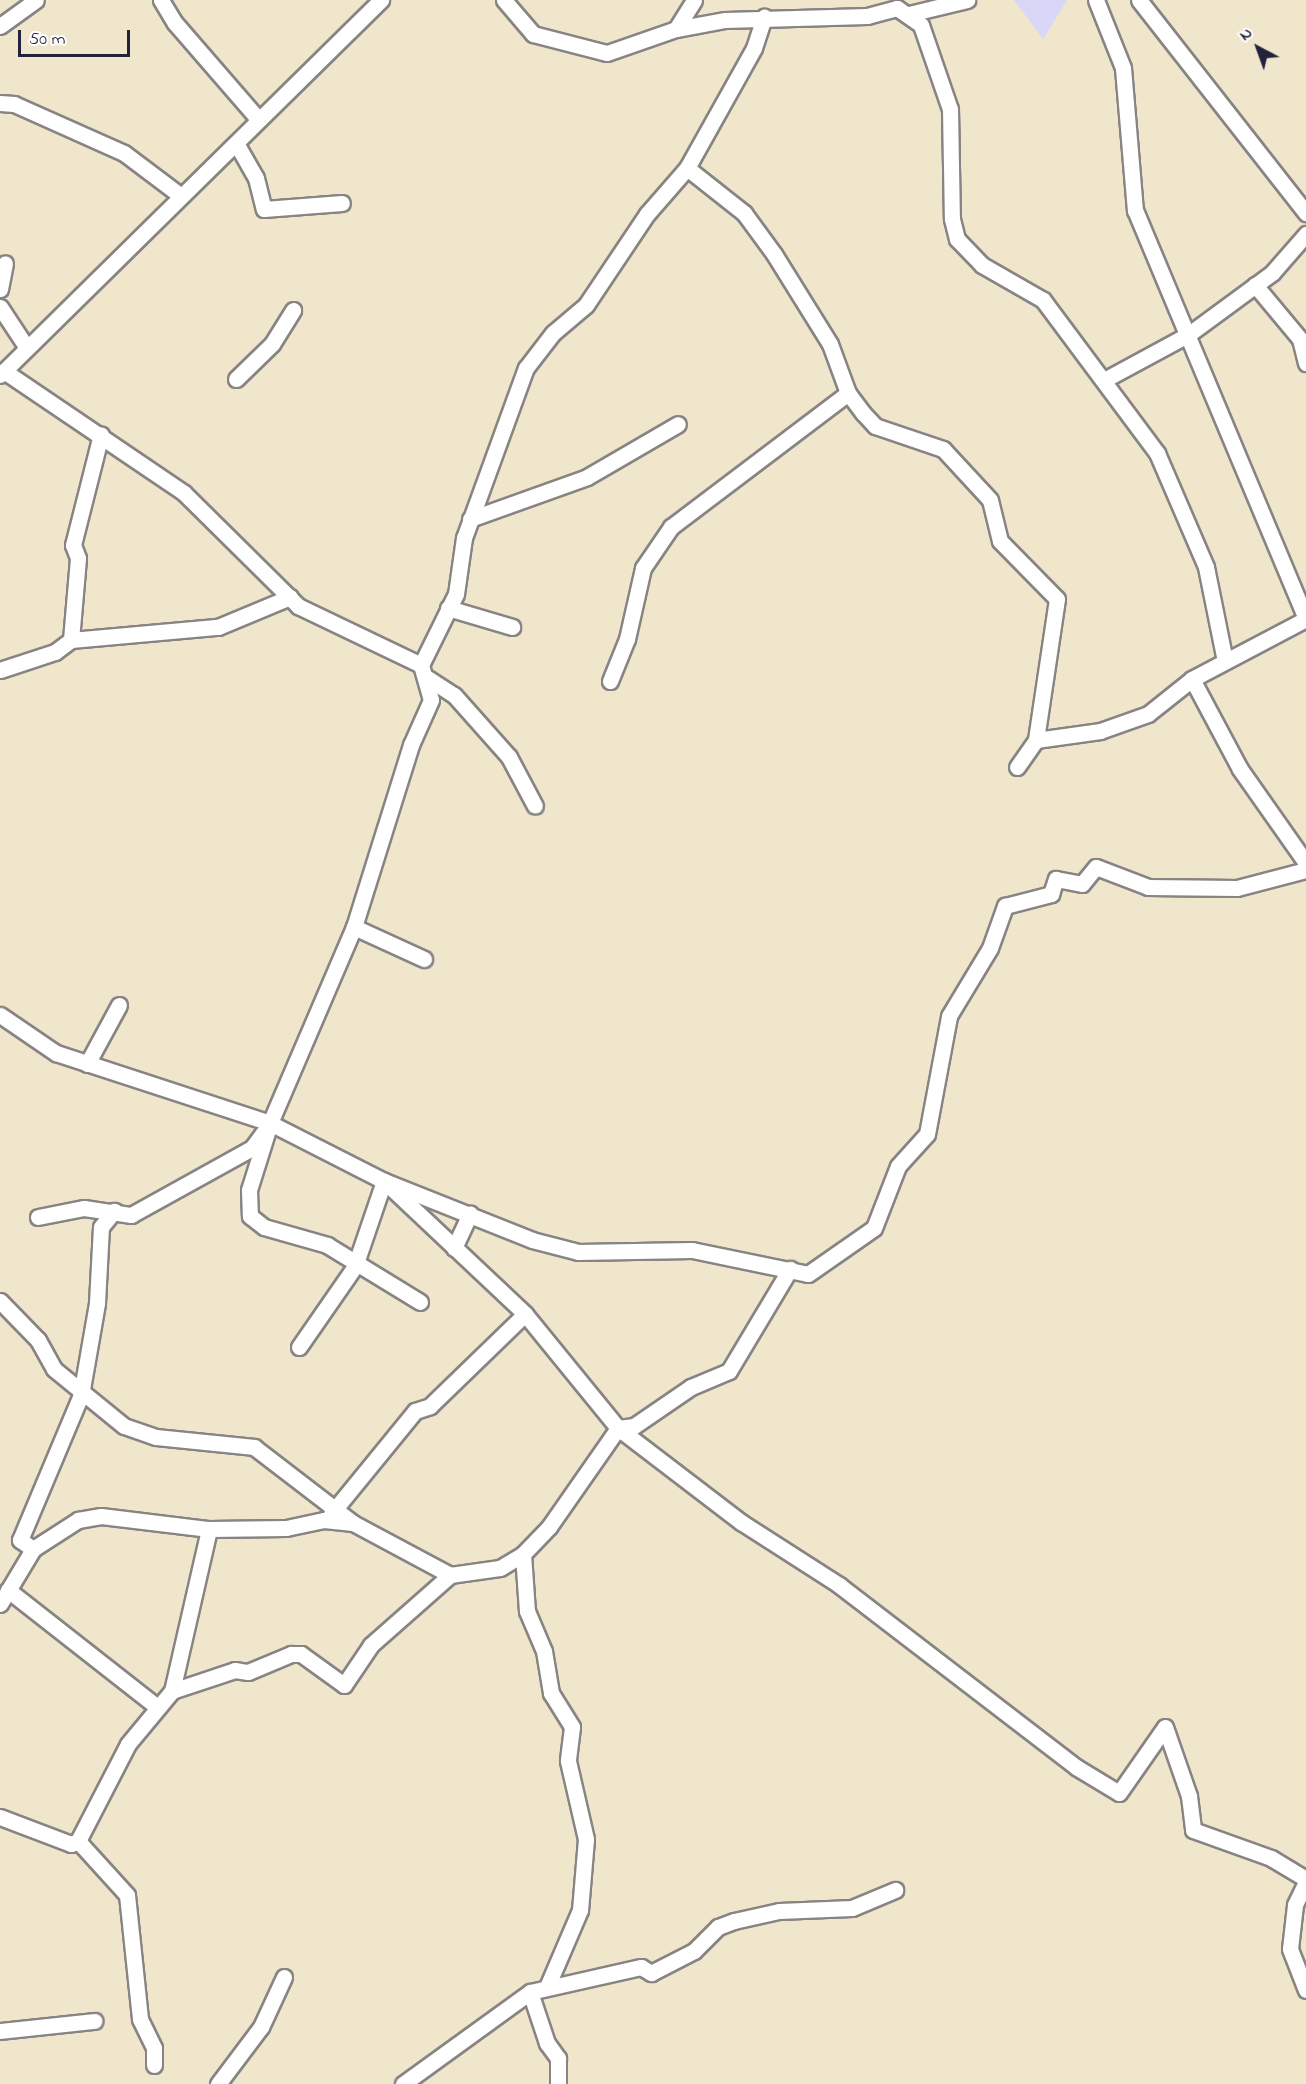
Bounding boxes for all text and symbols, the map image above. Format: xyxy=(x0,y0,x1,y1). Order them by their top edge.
scale bar xyxy=(21,18,134,56)
north arrow xyxy=(1228,18,1288,78)
text: N xyxy=(1234,22,1258,47)
text: 50 m xyxy=(29,27,66,53)

